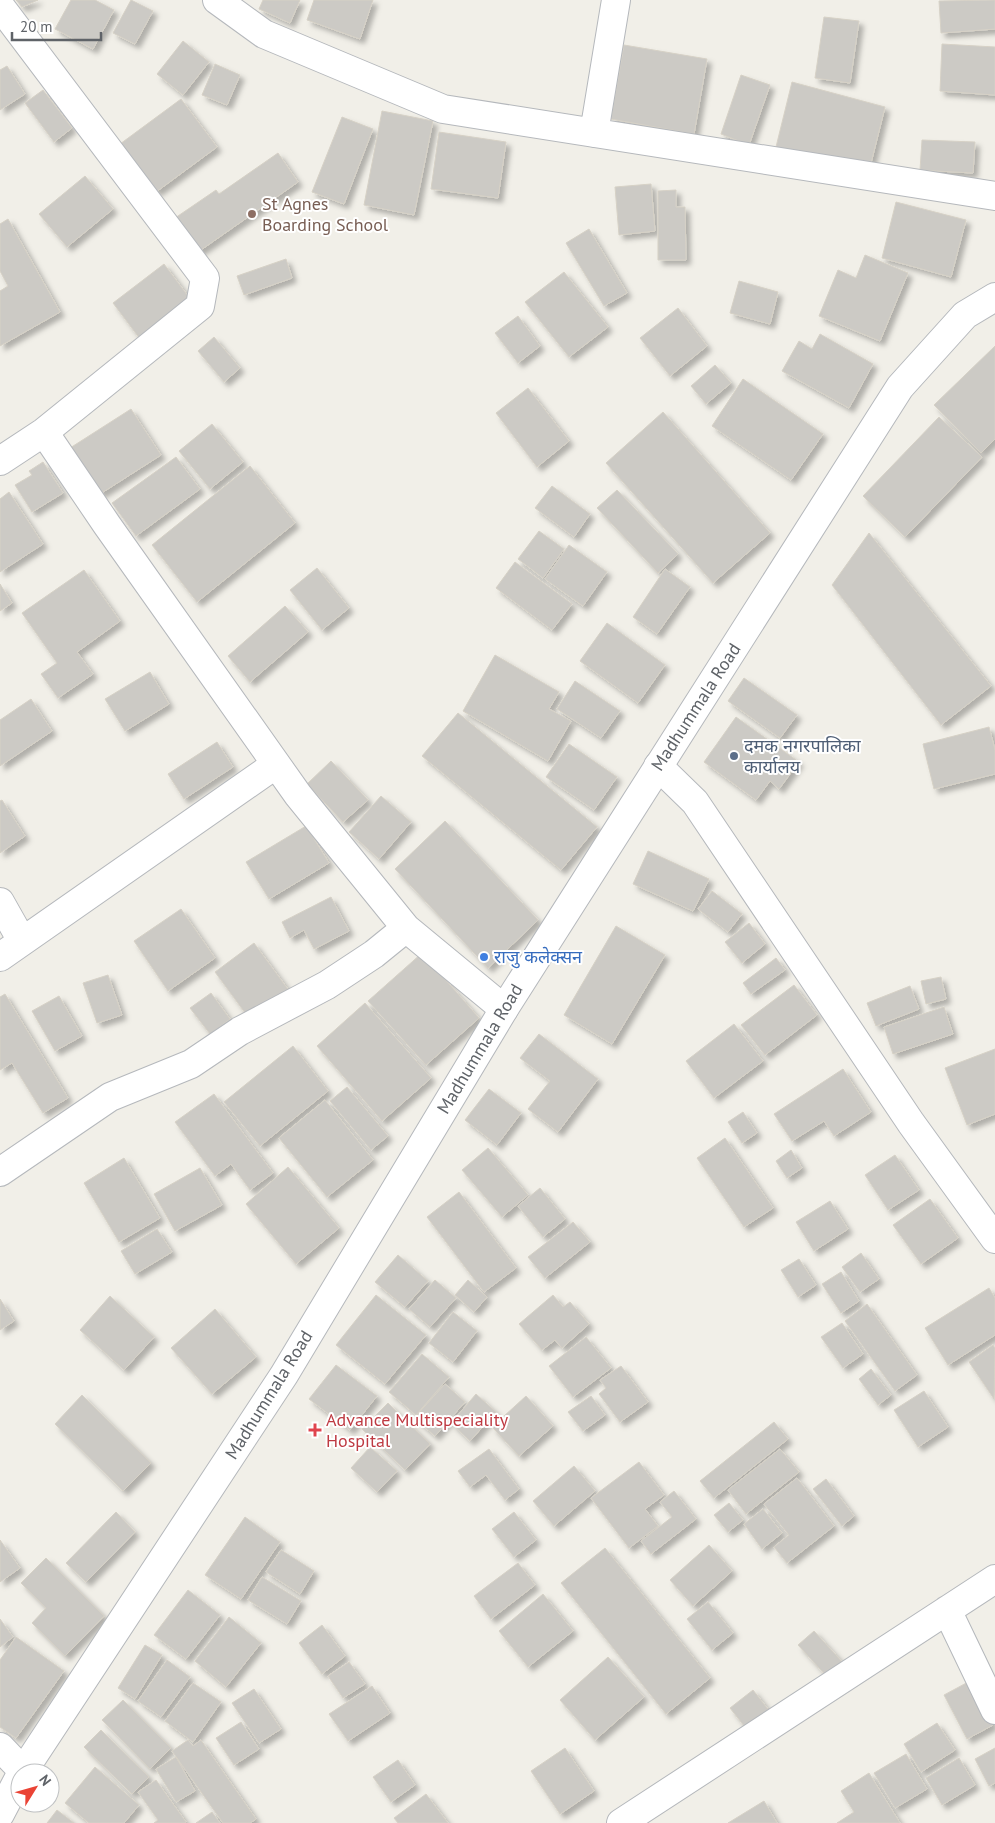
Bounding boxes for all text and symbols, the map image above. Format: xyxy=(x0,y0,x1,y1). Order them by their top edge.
scale bar xyxy=(12,10,101,42)
text: 20 m xyxy=(20,17,53,36)
place label: St Agnes Boarding School xyxy=(262,192,389,236)
marker: St Agnes Boarding School xyxy=(246,208,258,220)
street label: Madhummala Road xyxy=(646,639,745,775)
place label: दमक नगरपालिका कार्यालय xyxy=(744,734,861,778)
marker: दमक नगरपालिका कार्यालय xyxy=(728,750,740,762)
place label: राजु कलेक्सन xyxy=(494,945,583,969)
marker: राजु कलेक्सन xyxy=(478,951,490,963)
street label: Madhummala Road xyxy=(432,980,527,1118)
street label: Madhummala Road xyxy=(220,1326,317,1463)
place label: Advance Multispeciality Hospital xyxy=(326,1408,509,1452)
marker: Advance Multispeciality Hospital xyxy=(308,1423,322,1437)
north arrow xyxy=(10,1763,60,1813)
text: N xyxy=(35,1771,55,1789)

